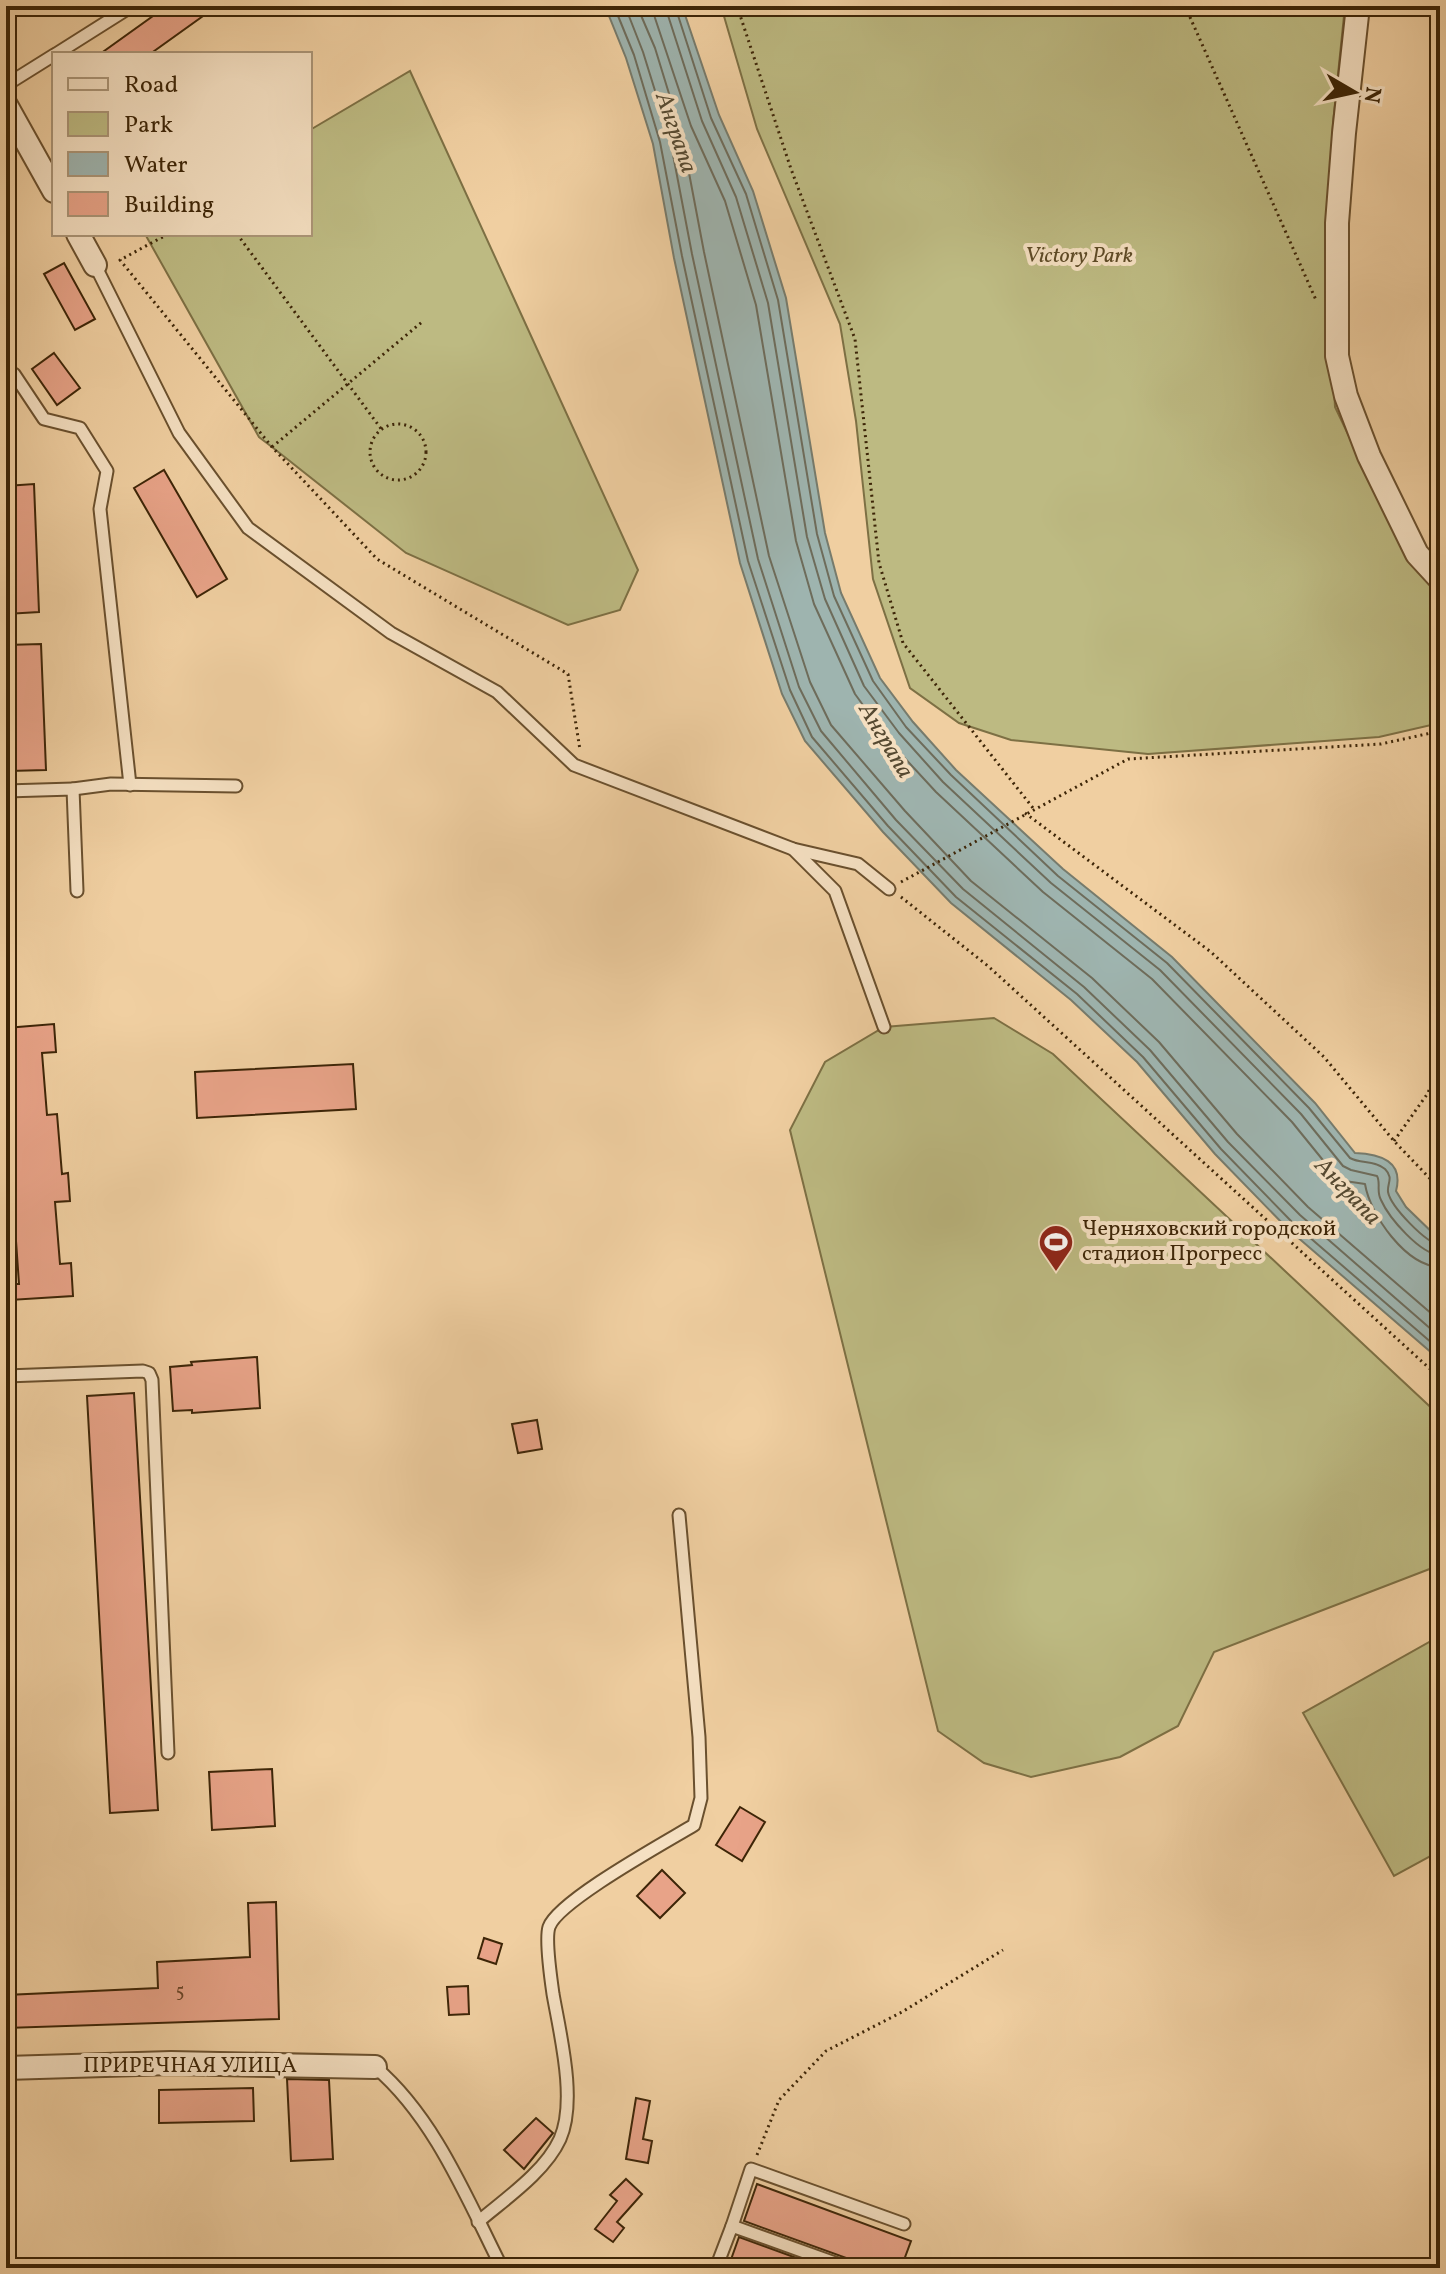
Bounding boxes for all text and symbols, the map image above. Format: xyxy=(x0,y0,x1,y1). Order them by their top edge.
legend xyxy=(52,52,312,236)
north arrow xyxy=(1314,52,1394,132)
text: Road xyxy=(124,69,178,103)
text: N xyxy=(1355,84,1388,105)
water label: Анграпа xyxy=(645,87,705,178)
text: Park xyxy=(124,109,173,143)
text: Water xyxy=(124,149,188,183)
text: Building xyxy=(124,189,214,223)
park label: Victory Park xyxy=(1025,241,1133,272)
water label: Анграпа xyxy=(848,696,921,785)
water label: Анграпа xyxy=(1305,1150,1388,1234)
place label: Черняховский городской стадион Прогресс xyxy=(1082,1214,1336,1270)
sports icon: Черняховский городской стадион Прогресс xyxy=(1037,1223,1075,1273)
house number: 5 xyxy=(176,1980,184,2005)
street label: ПРИРЕЧНАЯ УЛИЦА xyxy=(83,2051,297,2082)

